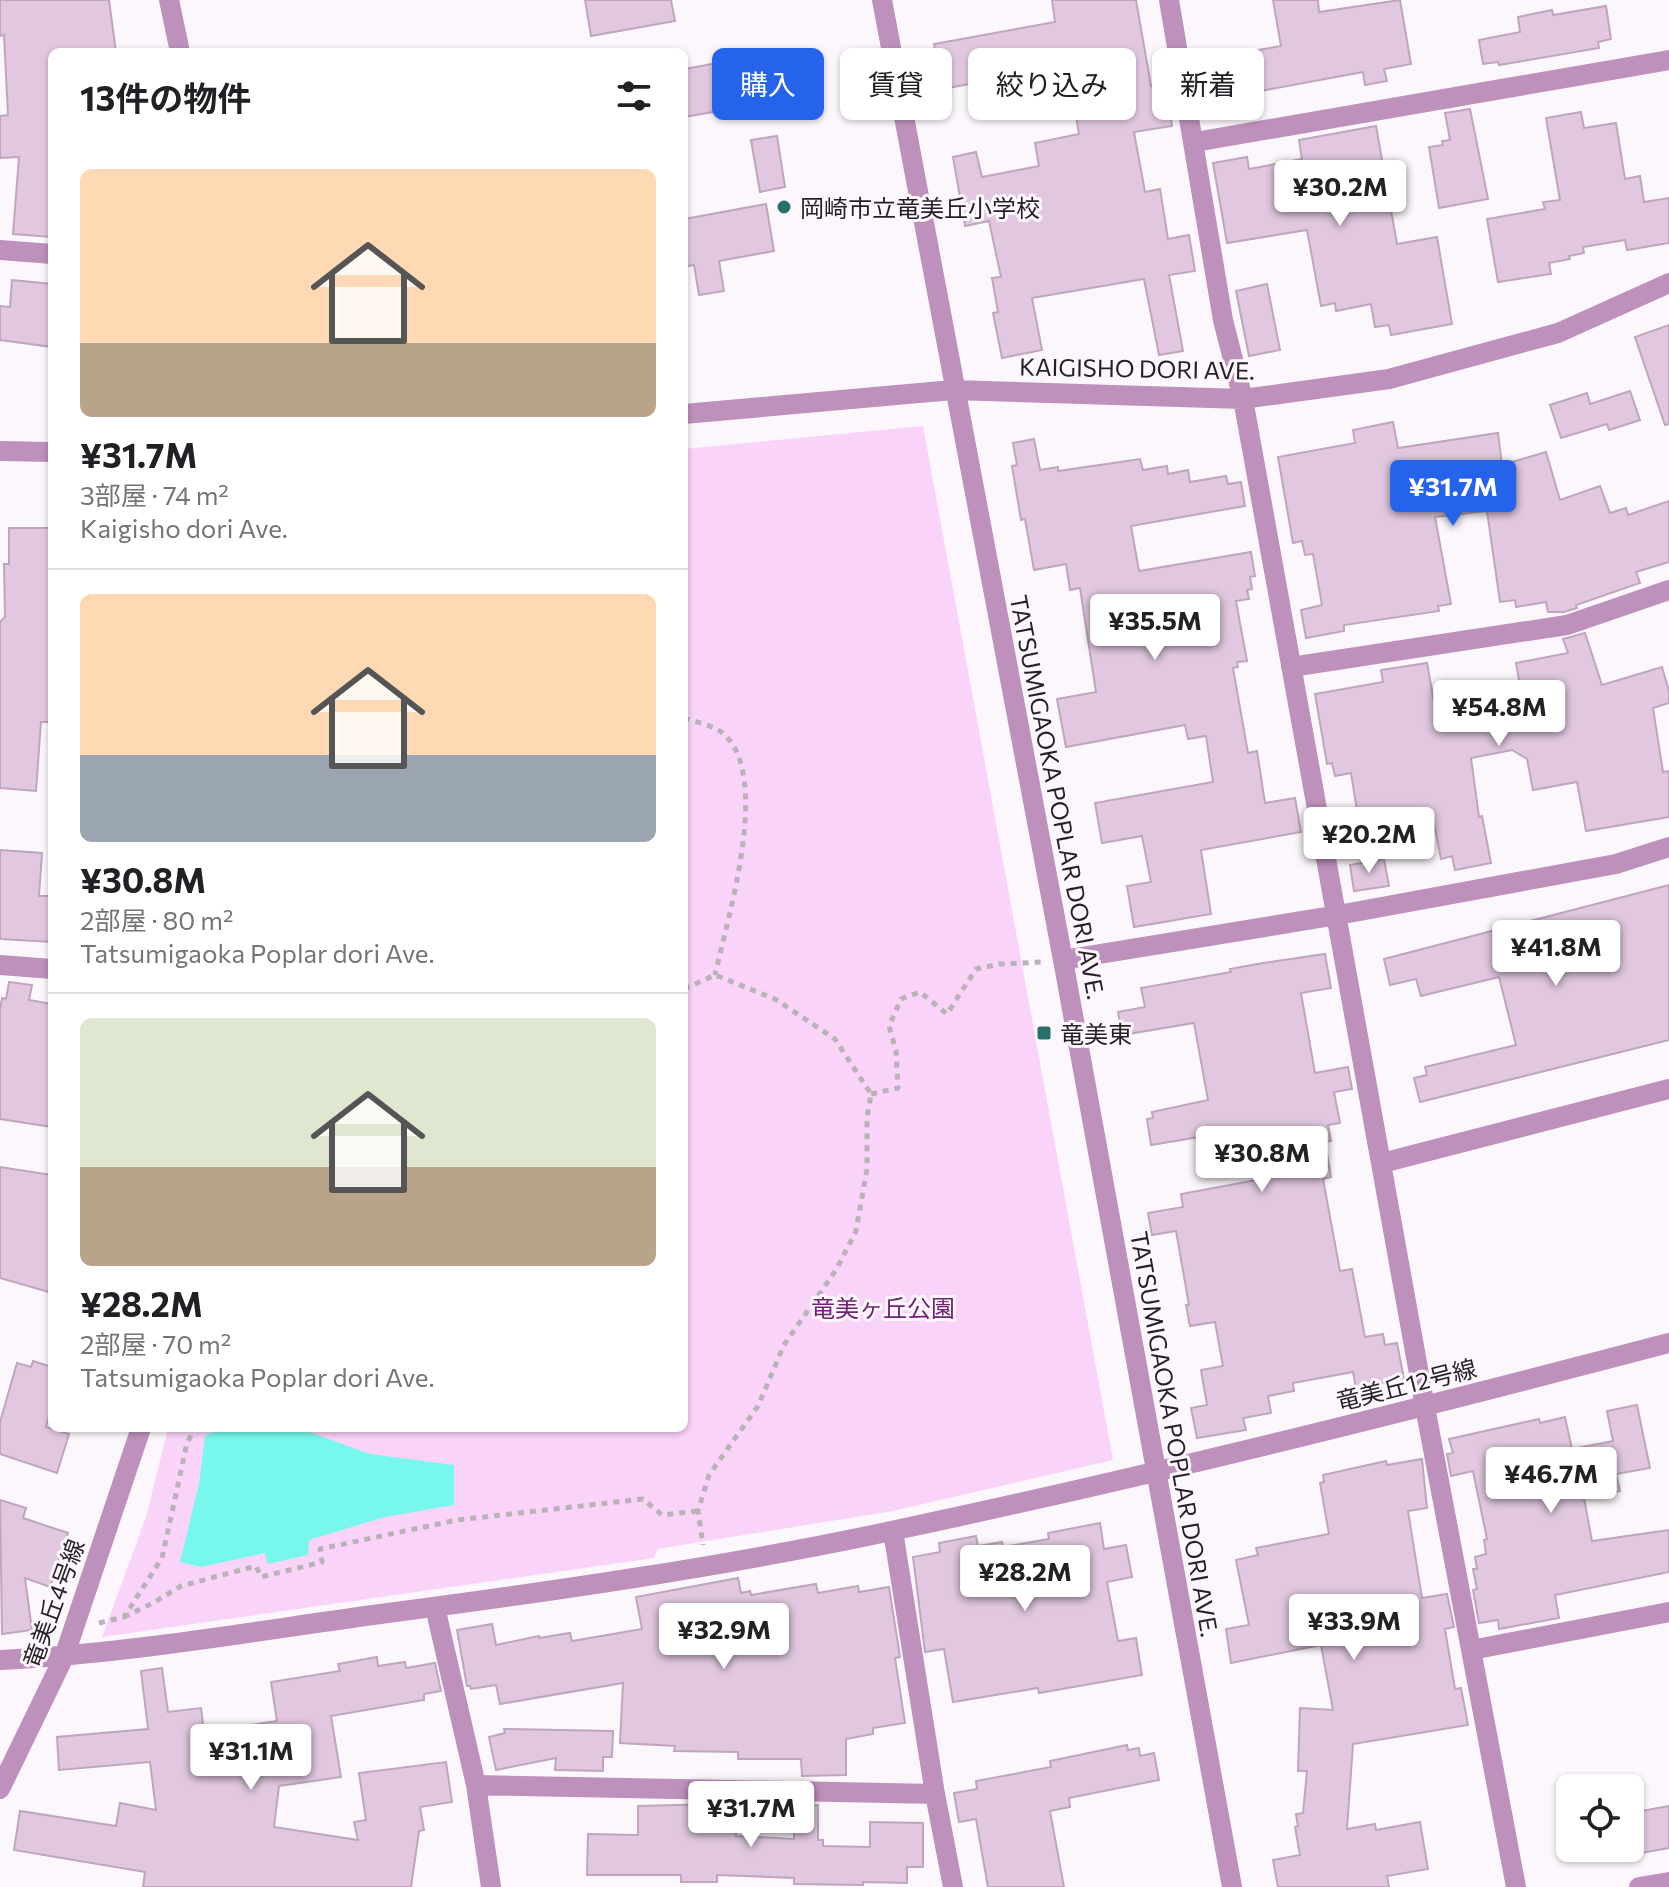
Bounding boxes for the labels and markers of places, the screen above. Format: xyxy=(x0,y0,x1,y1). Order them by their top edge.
pin: ¥30.2M xyxy=(1275,160,1405,228)
place label: 岡崎市立竜美丘小学校 xyxy=(800,193,1040,222)
marker: 岡崎市立竜美丘小学校 xyxy=(775,198,793,216)
pin: ¥31.7M xyxy=(1388,460,1518,528)
pin: ¥35.5M xyxy=(1090,594,1220,662)
pin: ¥54.8M xyxy=(1434,680,1564,748)
pin: ¥20.2M xyxy=(1304,807,1434,875)
pin: ¥41.8M xyxy=(1491,920,1621,988)
place label: 竜美東 xyxy=(1060,1019,1132,1048)
marker: 竜美東 xyxy=(1035,1024,1053,1042)
pin: ¥30.8M xyxy=(1197,1126,1327,1194)
pin: ¥46.7M xyxy=(1486,1447,1616,1515)
pin: ¥28.2M xyxy=(960,1545,1090,1613)
pin: ¥33.9M xyxy=(1289,1594,1419,1662)
pin: ¥32.9M xyxy=(659,1603,789,1671)
pin: ¥31.1M xyxy=(186,1724,316,1792)
pin: ¥31.7M xyxy=(686,1781,816,1849)

